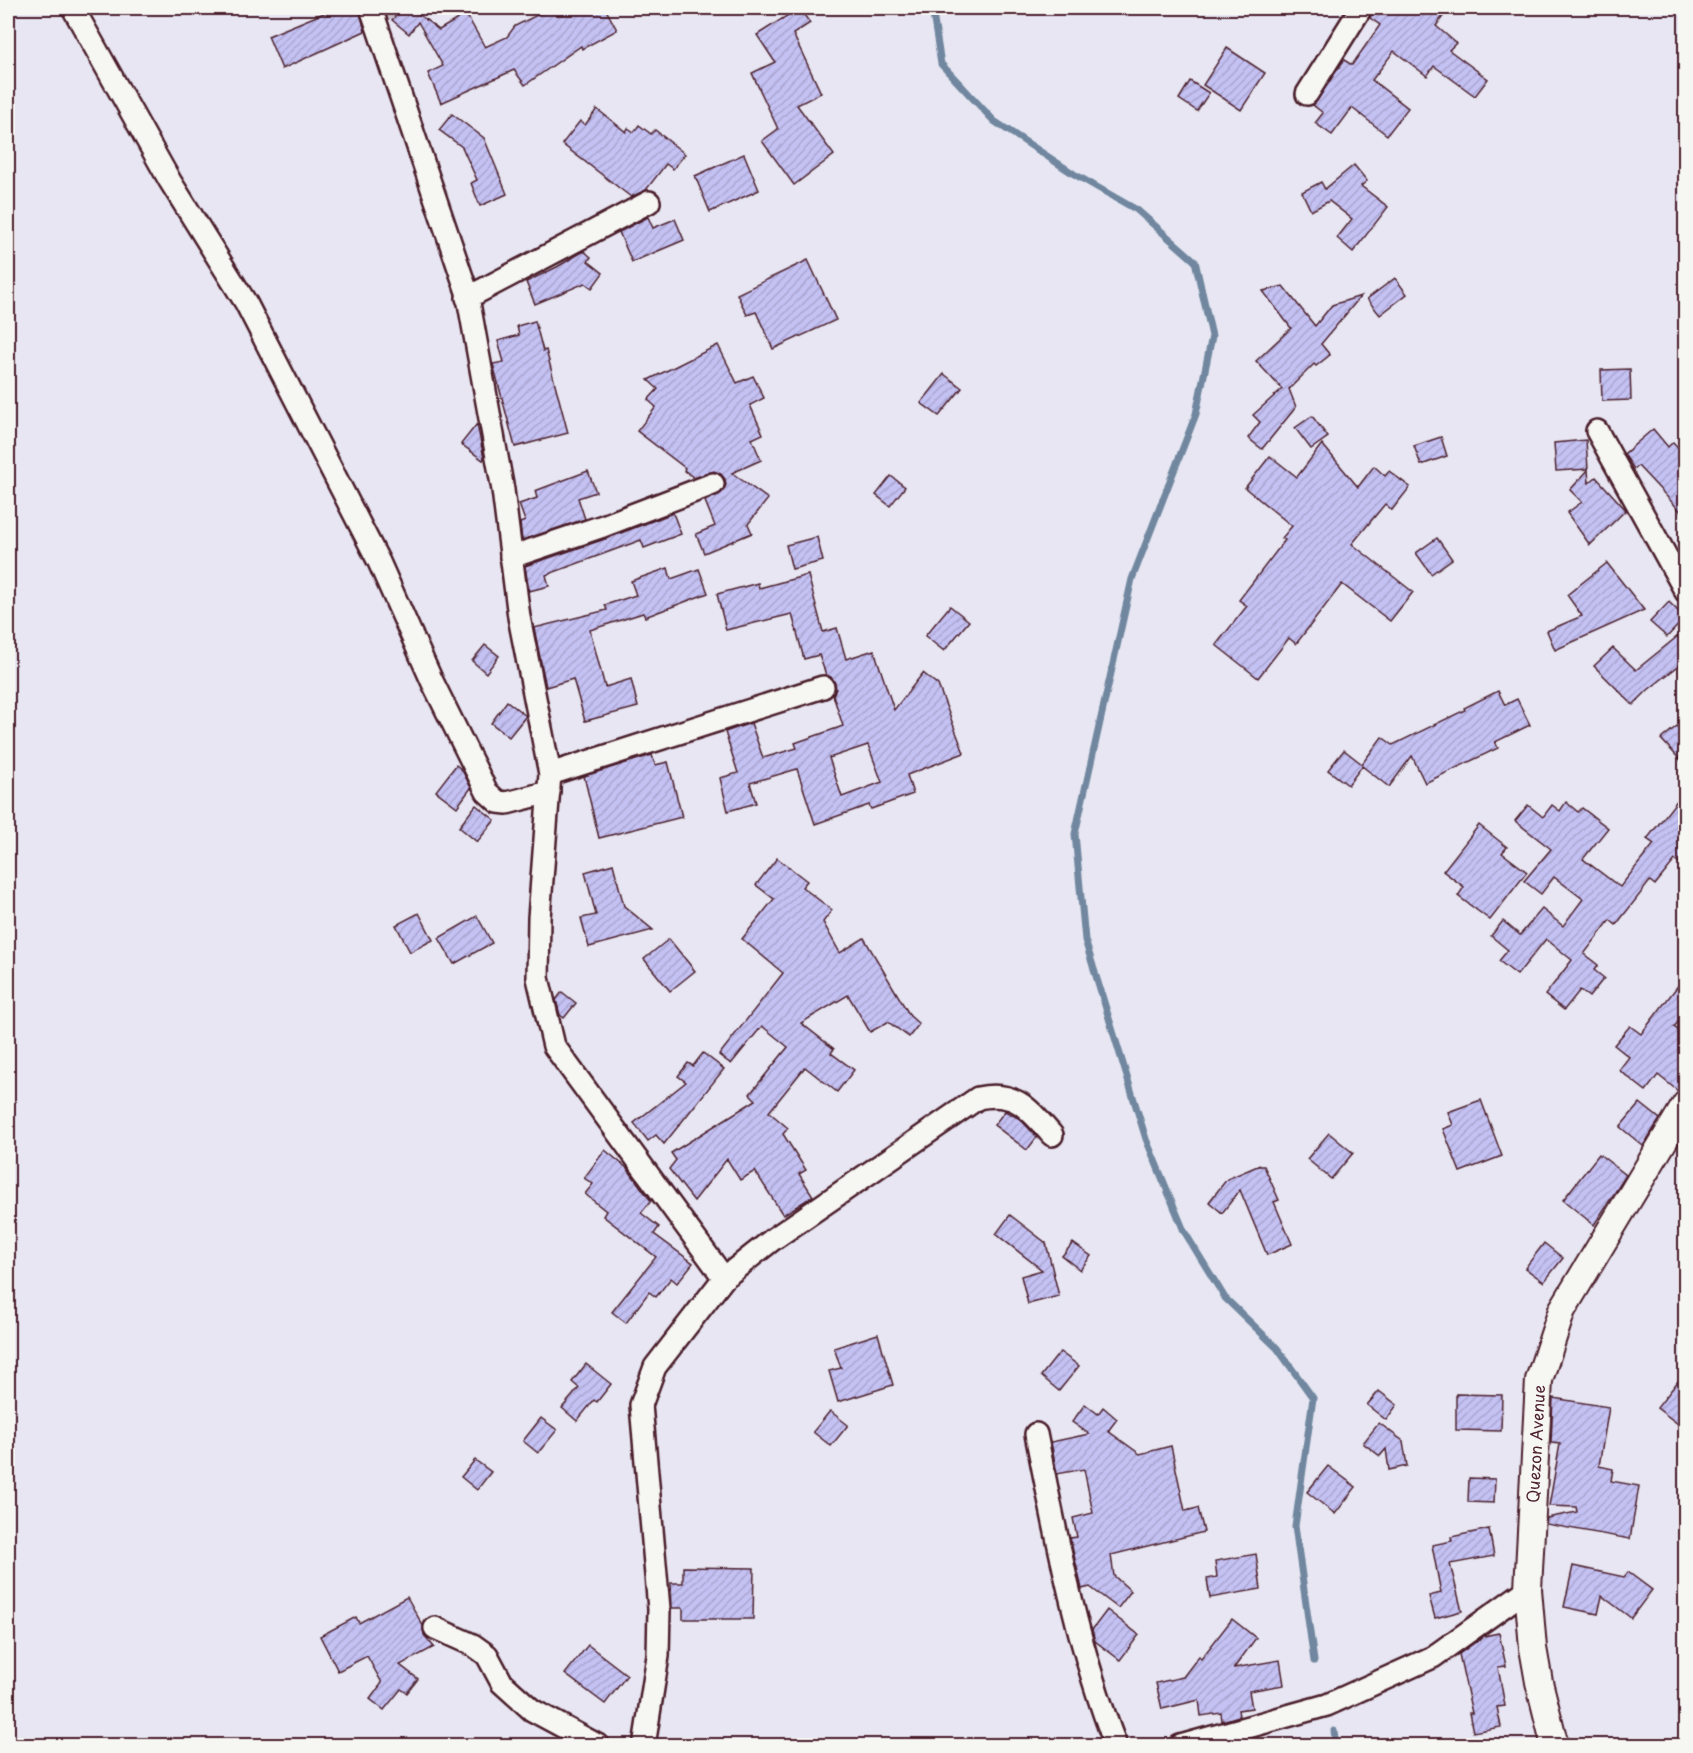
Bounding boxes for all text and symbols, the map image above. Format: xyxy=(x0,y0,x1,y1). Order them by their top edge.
street label: Quezon Avenue xyxy=(1520,1384,1550,1504)

